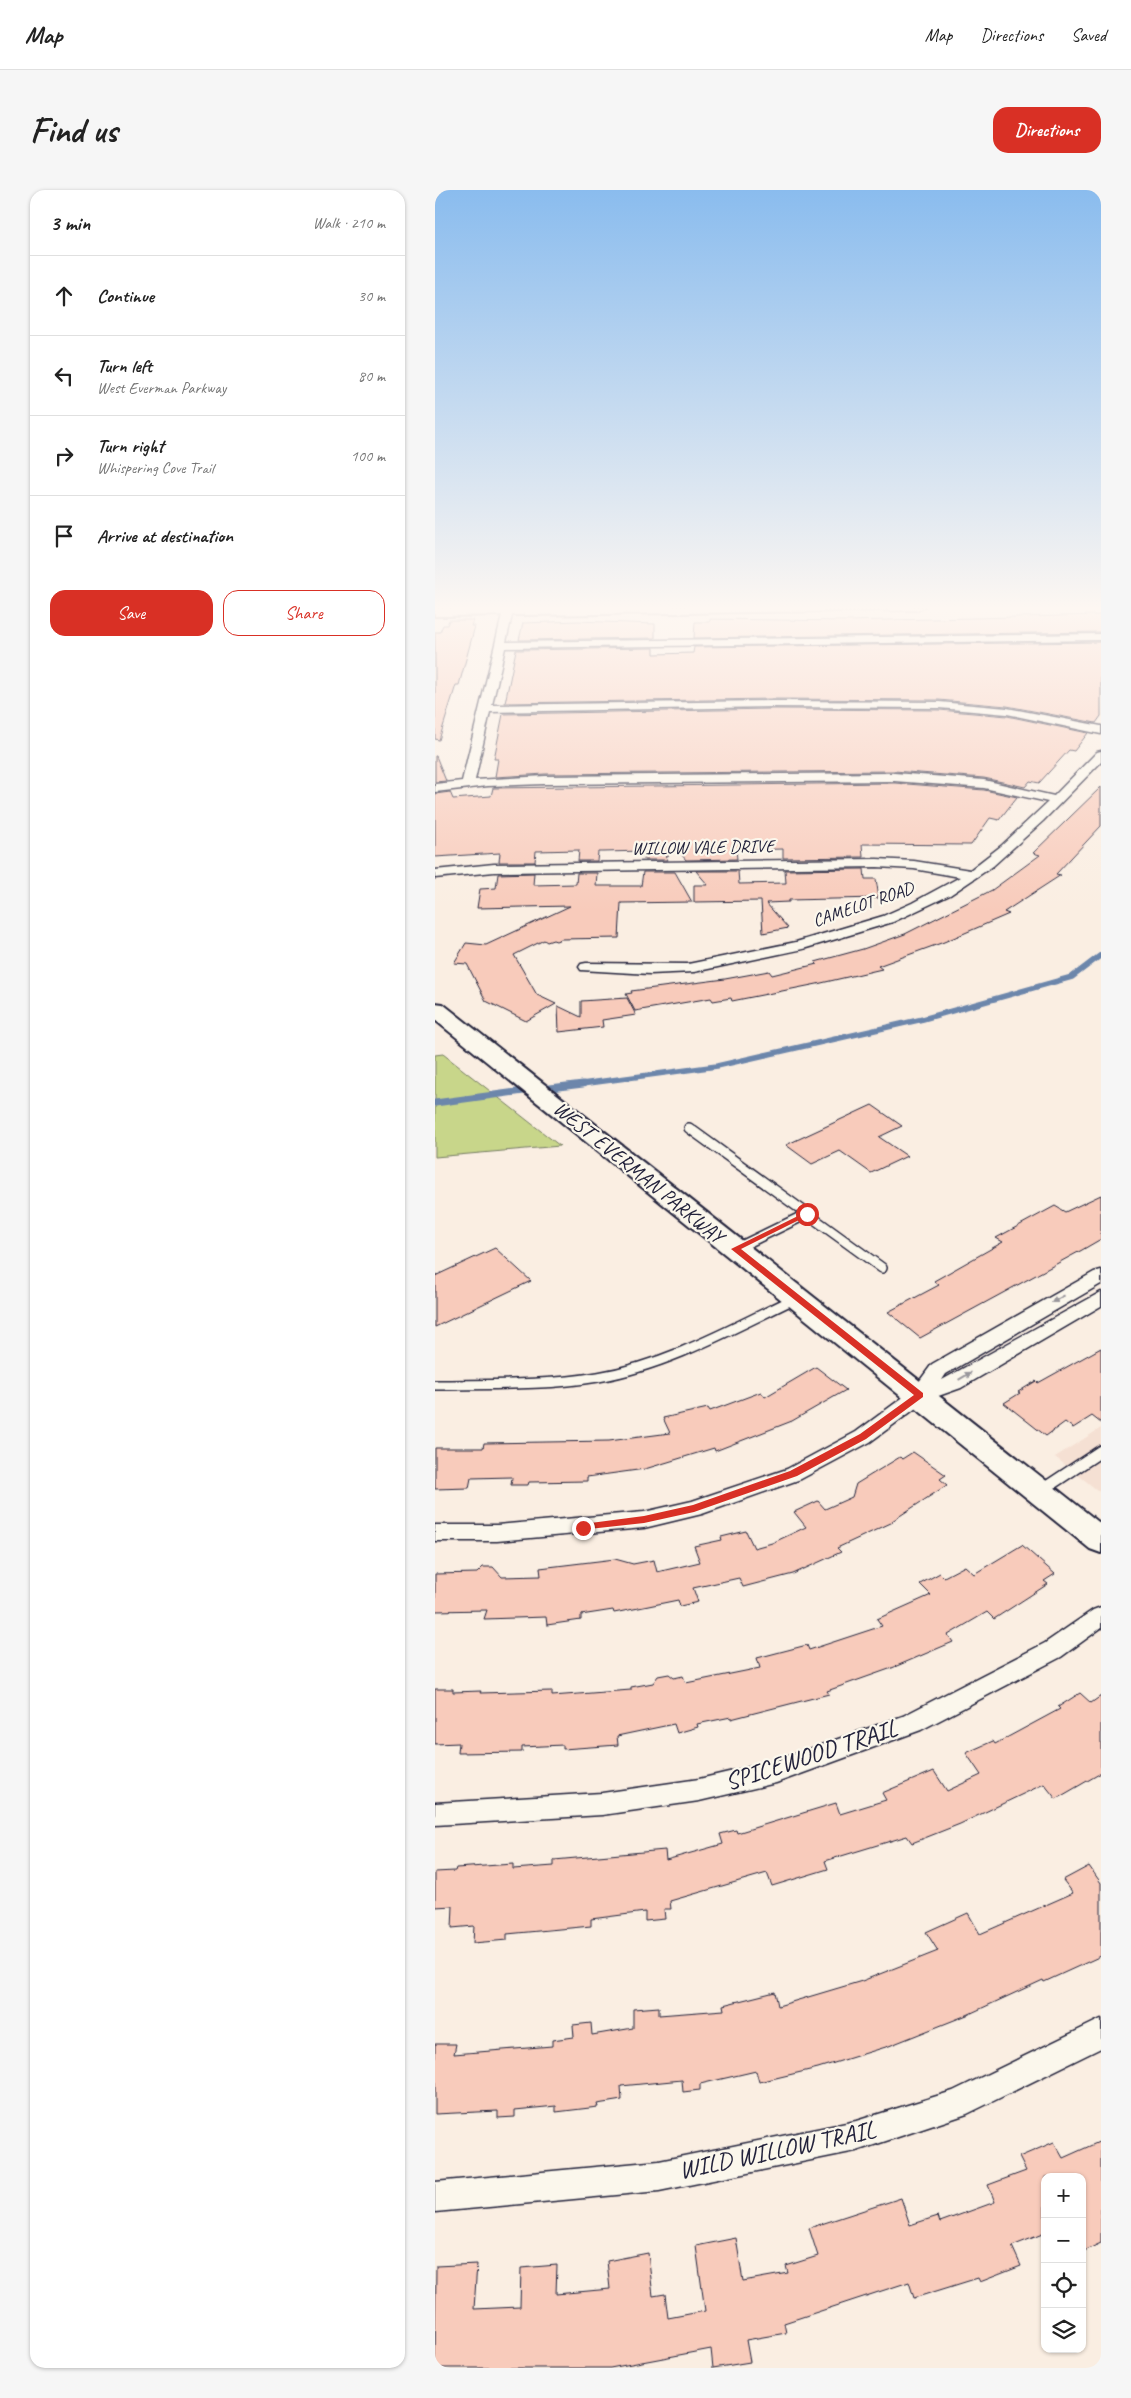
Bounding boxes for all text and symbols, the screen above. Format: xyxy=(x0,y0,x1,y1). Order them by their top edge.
text: Map xyxy=(25,20,62,50)
text: Map xyxy=(925,24,952,46)
text: Directions xyxy=(980,24,1043,46)
text: Saved xyxy=(1071,24,1106,46)
button: Directions xyxy=(993,107,1101,153)
text: Find us xyxy=(30,108,117,153)
text: 3 min xyxy=(50,210,90,236)
text: Walk · 210 m xyxy=(313,213,385,233)
icon: ahead xyxy=(50,282,78,310)
text: Continue xyxy=(97,284,154,308)
text: 30 m xyxy=(358,286,385,306)
text: Turn left xyxy=(97,354,152,378)
icon: left xyxy=(50,362,78,390)
text: 80 m xyxy=(358,366,385,386)
text: West Everman Parkway xyxy=(97,378,226,398)
text: Turn right xyxy=(97,434,164,458)
icon: right xyxy=(50,442,78,470)
text: 100 m xyxy=(351,446,385,466)
text: Whispering Cove Trail xyxy=(97,458,214,478)
icon: arrive xyxy=(50,522,78,550)
text: Arrive at destination xyxy=(97,524,233,548)
button: Save xyxy=(50,590,213,636)
button: Share xyxy=(223,590,385,636)
street label: WILLOW VALE DRIVE xyxy=(632,835,776,859)
street label: CAMELOT ROAD xyxy=(810,876,918,931)
street label: WEST EVERMAN PARKWAY xyxy=(548,1095,732,1251)
route start xyxy=(796,1203,819,1226)
one-way arrow xyxy=(1052,1295,1065,1304)
one-way arrow xyxy=(959,1372,972,1381)
route end xyxy=(572,1517,595,1540)
street label: SPICEWOOD TRAIL xyxy=(721,1712,901,1798)
street label: WILD WILLOW TRAIL xyxy=(676,2113,879,2186)
map controls xyxy=(1041,2173,1086,2353)
button: + xyxy=(1041,2173,1086,2218)
button: − xyxy=(1041,2218,1086,2263)
button: locate xyxy=(1041,2263,1086,2308)
button: layers xyxy=(1041,2308,1086,2353)

